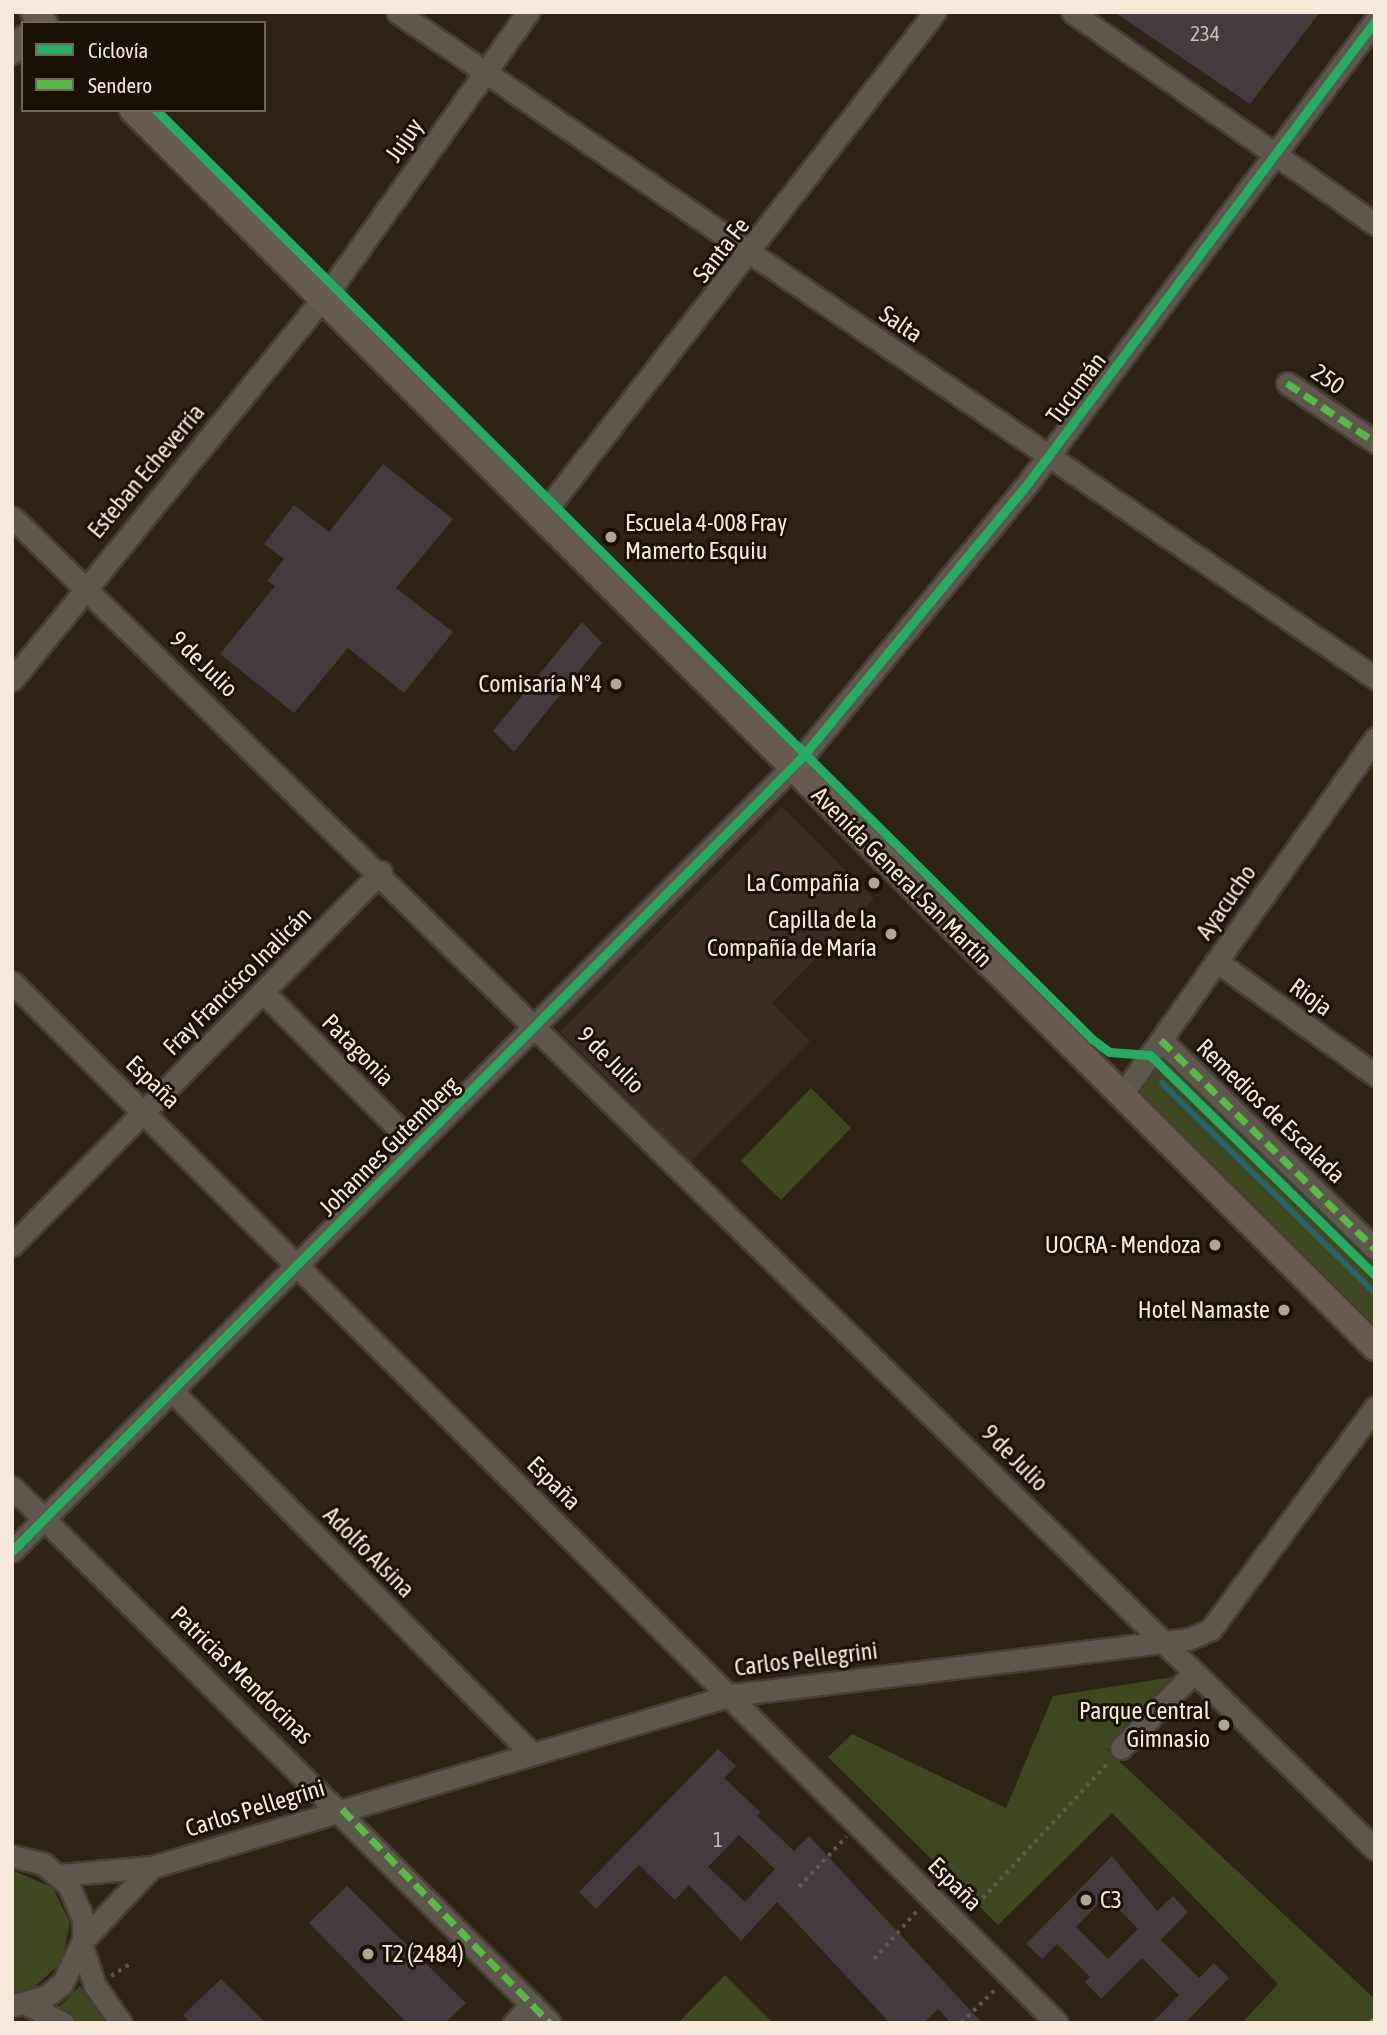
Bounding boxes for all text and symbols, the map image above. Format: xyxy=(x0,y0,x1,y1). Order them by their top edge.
house number: 234 xyxy=(1190,20,1220,46)
legend xyxy=(21,21,266,112)
text: Ciclovía xyxy=(88,38,148,62)
text: Sendero xyxy=(88,73,152,97)
street label: Jujuy xyxy=(379,113,429,167)
street label: Santa Fe xyxy=(687,212,755,288)
street label: Salta xyxy=(874,299,928,349)
street label: Tucumán xyxy=(1040,347,1112,429)
street label: 250 xyxy=(1306,358,1350,400)
street label: Esteban Echeverría xyxy=(81,398,211,544)
place label: Escuela 4-008 Fray Mamerto Esquiu xyxy=(625,509,787,565)
marker: Escuela 4-008 Fray Mamerto Esquiu xyxy=(603,529,619,545)
street label: 9 de Julio xyxy=(164,625,244,703)
place label: Comisaría N°4 xyxy=(478,670,602,698)
marker: Comisaría N°4 xyxy=(608,676,624,692)
street label: Avenida General San Martín xyxy=(806,781,998,973)
street label: Ayacucho xyxy=(1190,859,1262,945)
place label: La Compañía xyxy=(746,869,860,897)
marker: La Compañía xyxy=(866,875,882,891)
street label: Fray Francisco Inalicán xyxy=(157,901,317,1061)
place label: Capilla de la Compañía de María xyxy=(707,906,877,962)
marker: Capilla de la Compañía de María xyxy=(883,926,899,942)
street label: Rioja xyxy=(1284,972,1338,1022)
street label: Patagonia xyxy=(316,1008,400,1092)
street label: 9 de Julio xyxy=(572,1021,650,1099)
street label: Remedios de Escalada xyxy=(1191,1033,1351,1189)
street label: España xyxy=(120,1049,186,1115)
street label: Johannes Gutemberg xyxy=(313,1070,465,1222)
place label: UOCRA - Mendoza xyxy=(1045,1231,1201,1259)
marker: UOCRA - Mendoza xyxy=(1207,1237,1223,1253)
place label: Hotel Namaste xyxy=(1138,1296,1270,1324)
marker: Hotel Namaste xyxy=(1276,1302,1292,1318)
street label: 9 de Julio xyxy=(976,1419,1054,1497)
street label: España xyxy=(521,1450,587,1516)
street label: Adolfo Alsina xyxy=(317,1500,421,1604)
street label: Patricias Mendocinas xyxy=(165,1600,319,1750)
street label: Carlos Pellegrini xyxy=(733,1636,879,1682)
place label: Parque Central Gimnasio xyxy=(1079,1697,1210,1753)
marker: Parque Central Gimnasio xyxy=(1216,1717,1232,1733)
street label: Carlos Pellegrini xyxy=(182,1773,328,1843)
house number: 1 xyxy=(713,1826,723,1852)
street label: España xyxy=(922,1851,988,1917)
place label: C3 xyxy=(1100,1886,1122,1914)
marker: C3 xyxy=(1078,1892,1094,1908)
place label: T2 (2484) xyxy=(382,1940,464,1968)
marker: T2 (2484) xyxy=(360,1946,376,1962)

